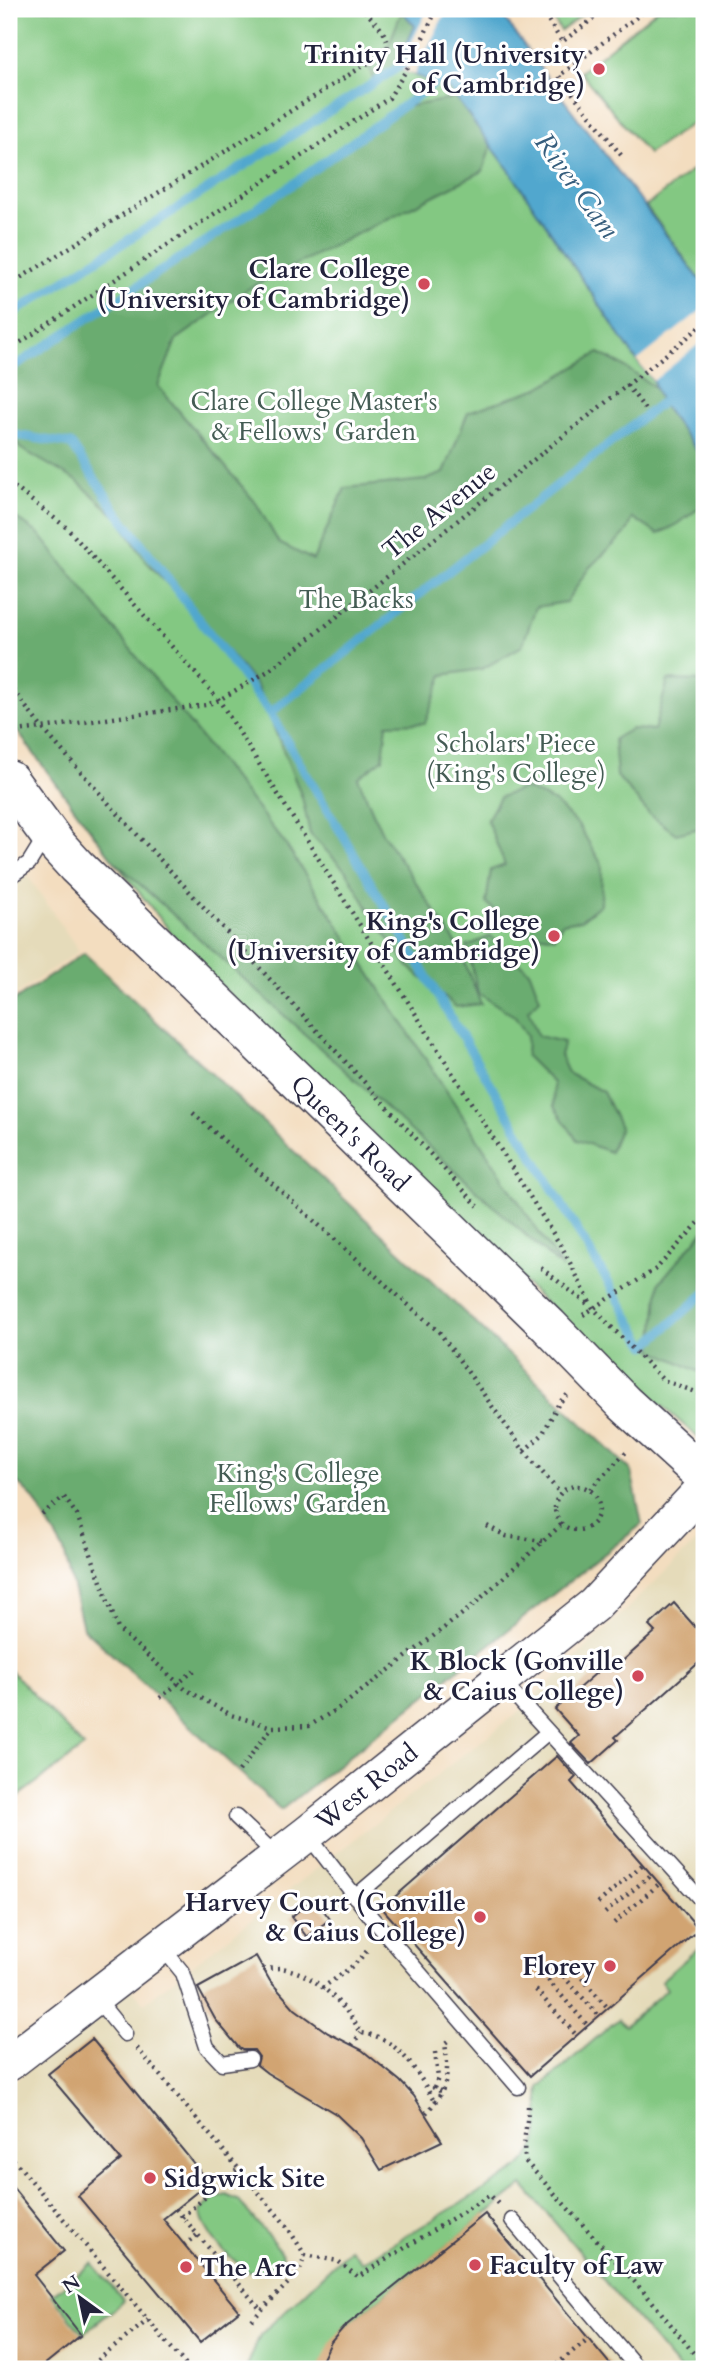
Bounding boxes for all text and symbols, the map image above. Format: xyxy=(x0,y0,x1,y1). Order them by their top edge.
place label: Trinity Hall (University of Cambridge) xyxy=(304,37,585,102)
marker: Trinity Hall (University of Cambridge) xyxy=(591,61,607,77)
water label: River Cam xyxy=(526,125,628,247)
place label: Clare College (University of Cambridge) xyxy=(97,252,410,317)
marker: Clare College (University of Cambridge) xyxy=(416,276,432,292)
park label: Clare College Master's & Fellows' Garden xyxy=(191,384,437,449)
street label: The Avenue xyxy=(375,454,503,568)
park label: The Backs xyxy=(298,582,414,617)
park label: Scholars' Piece (King's College) xyxy=(426,726,606,791)
place label: King's College (University of Cambridge) xyxy=(227,904,540,969)
marker: King's College (University of Cambridge) xyxy=(546,928,562,944)
street label: Queen's Road xyxy=(283,1067,418,1199)
park label: King's College Fellows' Garden xyxy=(209,1456,387,1521)
place label: K Block (Gonville & Caius College) xyxy=(410,1644,624,1709)
marker: K Block (Gonville & Caius College) xyxy=(630,1668,646,1684)
street label: West Road xyxy=(307,1735,425,1839)
place label: Harvey Court (Gonville & Caius College) xyxy=(185,1885,466,1950)
marker: Harvey Court (Gonville & Caius College) xyxy=(472,1909,488,1925)
place label: Florey xyxy=(522,1949,596,1984)
marker: Florey xyxy=(602,1958,618,1974)
place label: Sidgwick Site xyxy=(164,2161,325,2196)
marker: Sidgwick Site xyxy=(142,2170,158,2186)
place label: Faculty of Law xyxy=(489,2248,664,2283)
place label: The Arc xyxy=(200,2250,297,2285)
marker: Faculty of Law xyxy=(467,2257,483,2273)
marker: The Arc xyxy=(178,2259,194,2275)
north arrow xyxy=(46,2262,116,2332)
text: N xyxy=(57,2269,86,2300)

